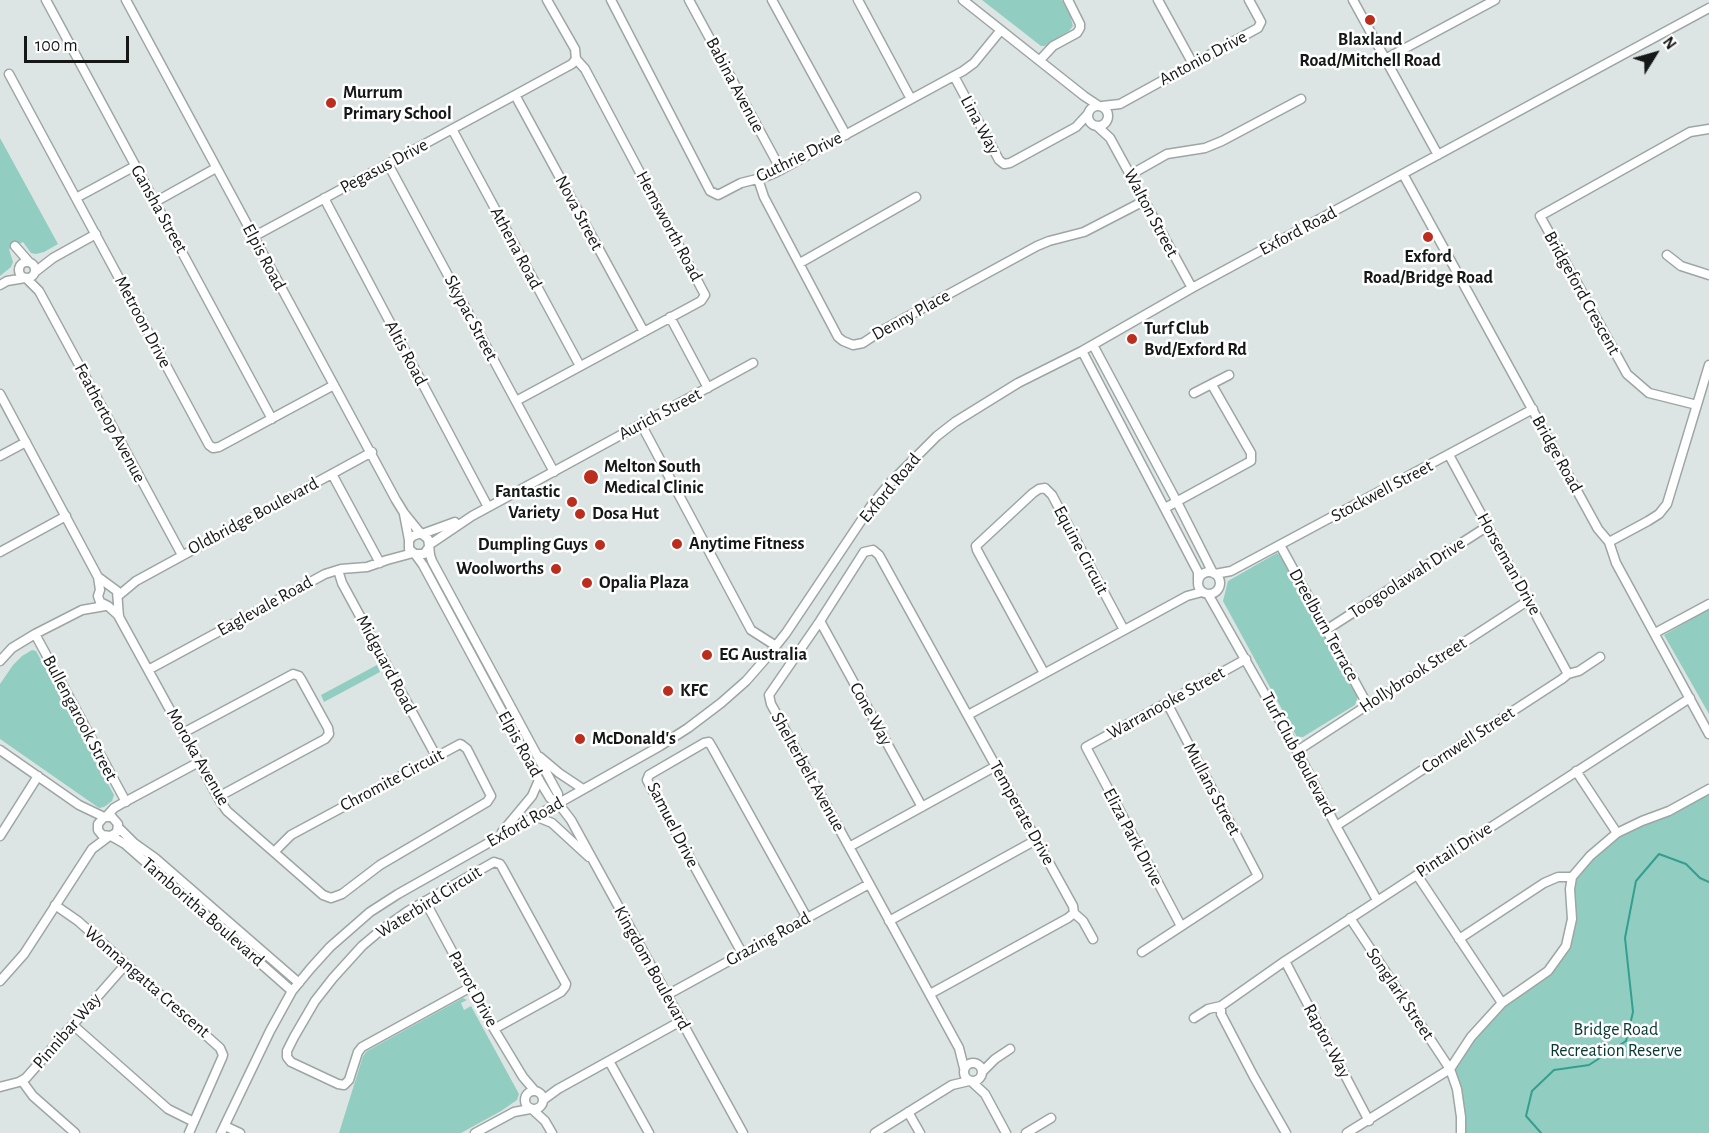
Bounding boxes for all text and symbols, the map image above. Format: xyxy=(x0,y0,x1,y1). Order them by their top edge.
marker: Blaxland Road/Mitchell Road xyxy=(1363,13,1377,27)
scale bar xyxy=(27,24,132,62)
north arrow xyxy=(1625,24,1685,84)
street label: Antonio Drive xyxy=(1155,26,1251,90)
place label: Blaxland Road/Mitchell Road xyxy=(1299,29,1441,72)
street label: Babina Avenue xyxy=(701,34,769,136)
text: N xyxy=(1660,34,1679,52)
text: 100 m xyxy=(35,37,78,55)
place label: Murrum Primary School xyxy=(343,82,452,124)
street label: Lina Way xyxy=(956,92,1004,158)
marker: Murrum Primary School xyxy=(324,96,338,110)
street label: Guthrie Drive xyxy=(752,127,846,187)
street label: Pegasus Drive xyxy=(336,134,432,198)
street label: Gansha Street xyxy=(126,161,192,257)
street label: Walton Street xyxy=(1119,165,1183,261)
street label: Hemsworth Road xyxy=(631,167,707,285)
street label: Nova Street xyxy=(550,172,608,254)
street label: Exford Road xyxy=(1256,202,1340,260)
street label: Athena Road xyxy=(485,203,547,293)
street label: Elpis Road xyxy=(238,220,290,294)
street label: Bridgeford Crescent xyxy=(1539,227,1625,359)
marker: Exford Road/Bridge Road xyxy=(1421,230,1435,244)
place label: Exford Road/Bridge Road xyxy=(1363,246,1493,288)
street label: Skypac Street xyxy=(439,271,503,365)
street label: Metroon Drive xyxy=(110,272,176,372)
street label: Denny Place xyxy=(868,285,954,345)
street label: Altis Road xyxy=(380,317,432,389)
place label: Turf Club Bvd/Exford Rd xyxy=(1144,318,1247,360)
marker: Turf Club Bvd/Exford Rd xyxy=(1125,332,1139,346)
street label: Feathertop Avenue xyxy=(69,360,151,486)
street label: Aurich Street xyxy=(615,383,705,445)
street label: Bridge Road xyxy=(1527,412,1587,496)
street label: Exford Road xyxy=(855,449,925,527)
street label: Stockwell Street xyxy=(1327,455,1437,527)
place label: Melton South Medical Clinic xyxy=(604,456,704,498)
marker: Melton South Medical Clinic xyxy=(582,468,600,486)
street label: Oldbridge Boulevard xyxy=(184,473,322,559)
place label: Fantastic Variety xyxy=(495,481,560,524)
marker: Fantastic Variety xyxy=(565,495,579,509)
street label: Equine Circuit xyxy=(1049,502,1113,598)
place label: Dosa Hut xyxy=(592,503,659,525)
marker: Dosa Hut xyxy=(573,507,587,521)
street label: Horseman Drive xyxy=(1472,509,1546,619)
street label: Toogoolawah Drive xyxy=(1345,532,1469,624)
place label: Anytime Fitness xyxy=(689,533,804,555)
place label: Dumpling Guys xyxy=(478,534,588,556)
marker: Anytime Fitness xyxy=(670,537,684,551)
marker: Dumpling Guys xyxy=(593,538,607,552)
place label: Woolworths xyxy=(456,558,544,580)
marker: Woolworths xyxy=(549,562,563,576)
street label: Dreelburn Terrace xyxy=(1284,565,1364,685)
street label: Eaglevale Road xyxy=(214,571,316,641)
place label: Opalia Plaza xyxy=(599,572,689,594)
marker: Opalia Plaza xyxy=(580,576,594,590)
street label: Midguard Road xyxy=(351,611,421,717)
street label: Hollybrook Street xyxy=(1355,632,1471,718)
place label: EG Australia xyxy=(719,644,807,666)
marker: EG Australia xyxy=(700,648,714,662)
street label: Bullengarook Street xyxy=(38,652,122,784)
street label: Warranooke Street xyxy=(1103,662,1229,744)
street label: Cone Way xyxy=(845,679,897,749)
place label: KFC xyxy=(680,680,708,702)
marker: KFC xyxy=(661,684,675,698)
street label: Turf Club Boulevard xyxy=(1256,689,1340,819)
street label: Cornwell Street xyxy=(1417,702,1519,778)
street label: Moroka Avenue xyxy=(161,705,235,809)
street label: Elpis Road xyxy=(493,707,547,781)
street label: Shelterbelt Avenue xyxy=(766,709,850,835)
place label: McDonald's xyxy=(592,728,676,750)
marker: McDonald's xyxy=(573,732,587,746)
street label: Mullans Street xyxy=(1179,739,1245,839)
street label: Chromite Circuit xyxy=(337,744,447,816)
street label: Temperate Drive xyxy=(984,757,1060,869)
street label: Samuel Drive xyxy=(642,779,704,871)
street label: Eliza Park Drive xyxy=(1098,784,1168,890)
street label: Exford Road xyxy=(483,792,567,852)
street label: Pintail Drive xyxy=(1412,817,1496,883)
street label: Tamboritha Boulevard xyxy=(137,853,269,971)
street label: Waterbird Circuit xyxy=(372,861,486,943)
street label: Kingdom Boulevard xyxy=(609,902,695,1034)
street label: Grazing Road xyxy=(722,907,814,971)
street label: Wonnangatta Crescent xyxy=(80,922,214,1042)
street label: Songlark Street xyxy=(1361,944,1439,1044)
street label: Parrot Drive xyxy=(443,947,503,1031)
street label: Pinnibar Way xyxy=(28,989,106,1073)
street label: Raptor Way xyxy=(1298,1000,1356,1082)
park label: Bridge Road Recreation Reserve xyxy=(1550,1019,1682,1062)

